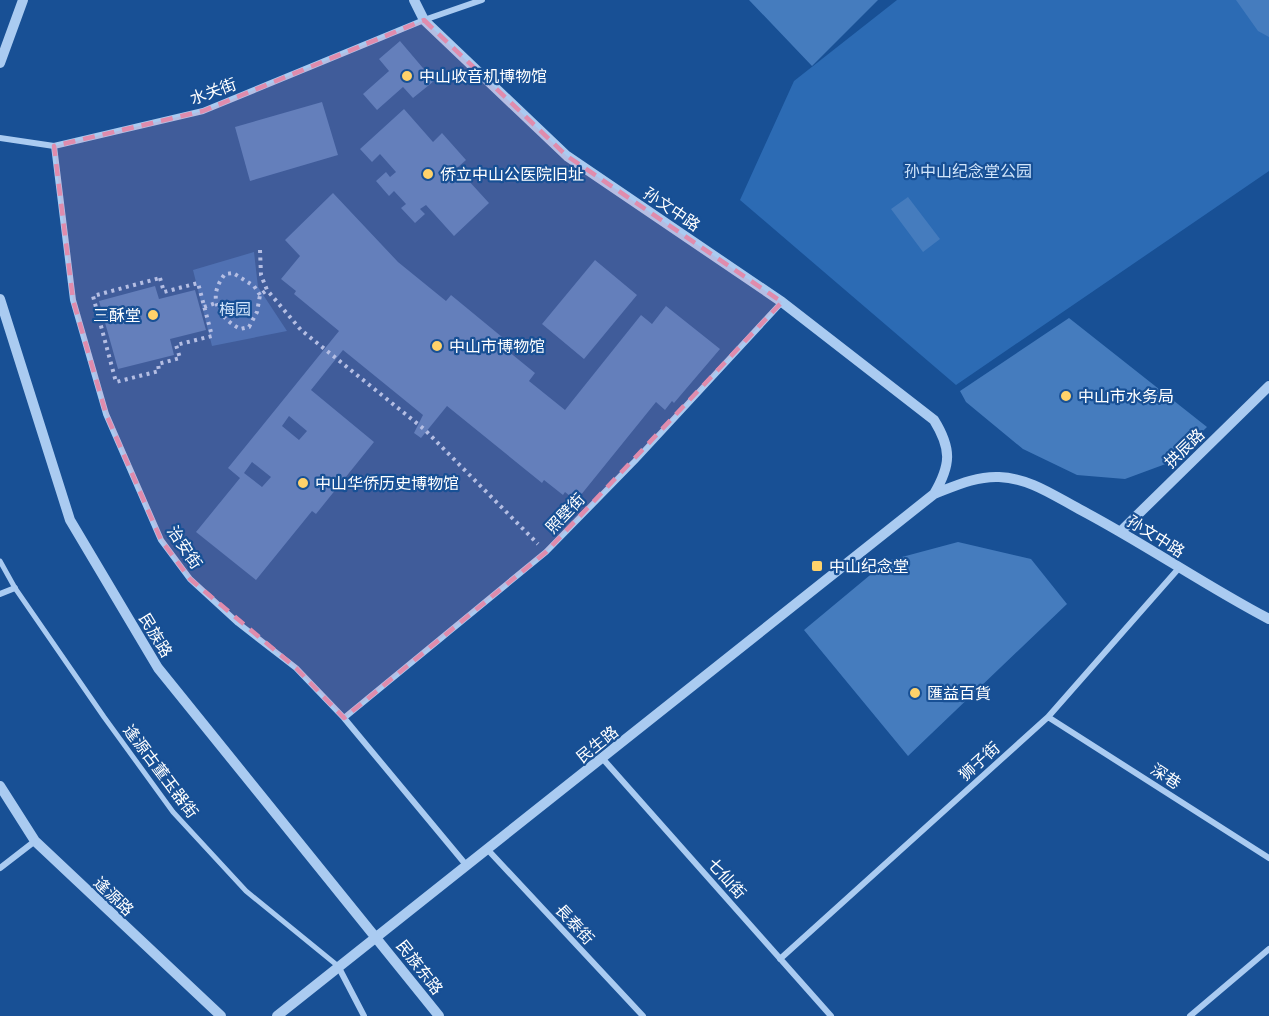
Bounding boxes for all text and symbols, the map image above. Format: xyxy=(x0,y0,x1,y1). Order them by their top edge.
place label: 中山收音机博物馆 xyxy=(419,67,547,85)
marker: 中山收音机博物馆 xyxy=(400,69,414,83)
street label: 水关街 xyxy=(187,74,239,108)
park label: 孙中山纪念堂公园 xyxy=(904,162,1032,180)
place label: 侨立中山公医院旧址 xyxy=(440,165,584,183)
marker: 侨立中山公医院旧址 xyxy=(421,167,435,181)
street label: 孙文中路 xyxy=(640,184,704,234)
park label: 梅园 xyxy=(219,300,251,318)
place label: 三酥堂 xyxy=(93,306,141,324)
marker: 三酥堂 xyxy=(146,308,160,322)
place label: 中山市博物馆 xyxy=(449,337,545,355)
marker: 中山市博物馆 xyxy=(430,339,444,353)
place label: 中山市水务局 xyxy=(1078,387,1174,405)
marker: 中山市水务局 xyxy=(1059,389,1073,403)
street label: 拱辰路 xyxy=(1160,425,1208,471)
place label: 中山华侨历史博物馆 xyxy=(315,474,459,492)
marker: 中山华侨历史博物馆 xyxy=(296,476,310,490)
street label: 照壁街 xyxy=(542,489,588,537)
street label: 孙文中路 xyxy=(1124,511,1188,561)
street label: 治安街 xyxy=(164,522,206,572)
place label: 中山纪念堂 xyxy=(829,557,909,575)
marker: 中山纪念堂 xyxy=(810,559,824,573)
street label: 民族路 xyxy=(136,610,176,660)
place label: 匯益百貨 xyxy=(927,684,991,702)
marker: 匯益百貨 xyxy=(908,686,922,700)
street label: 逢源古董玉器街 xyxy=(120,721,202,821)
street label: 民生路 xyxy=(573,722,621,766)
street label: 狮子街 xyxy=(955,738,1003,784)
street label: 深巷 xyxy=(1148,760,1184,792)
street label: 七仙街 xyxy=(704,854,750,902)
street label: 逢源路 xyxy=(90,873,138,919)
street label: 長泰街 xyxy=(552,900,598,948)
street label: 民族东路 xyxy=(393,936,447,998)

